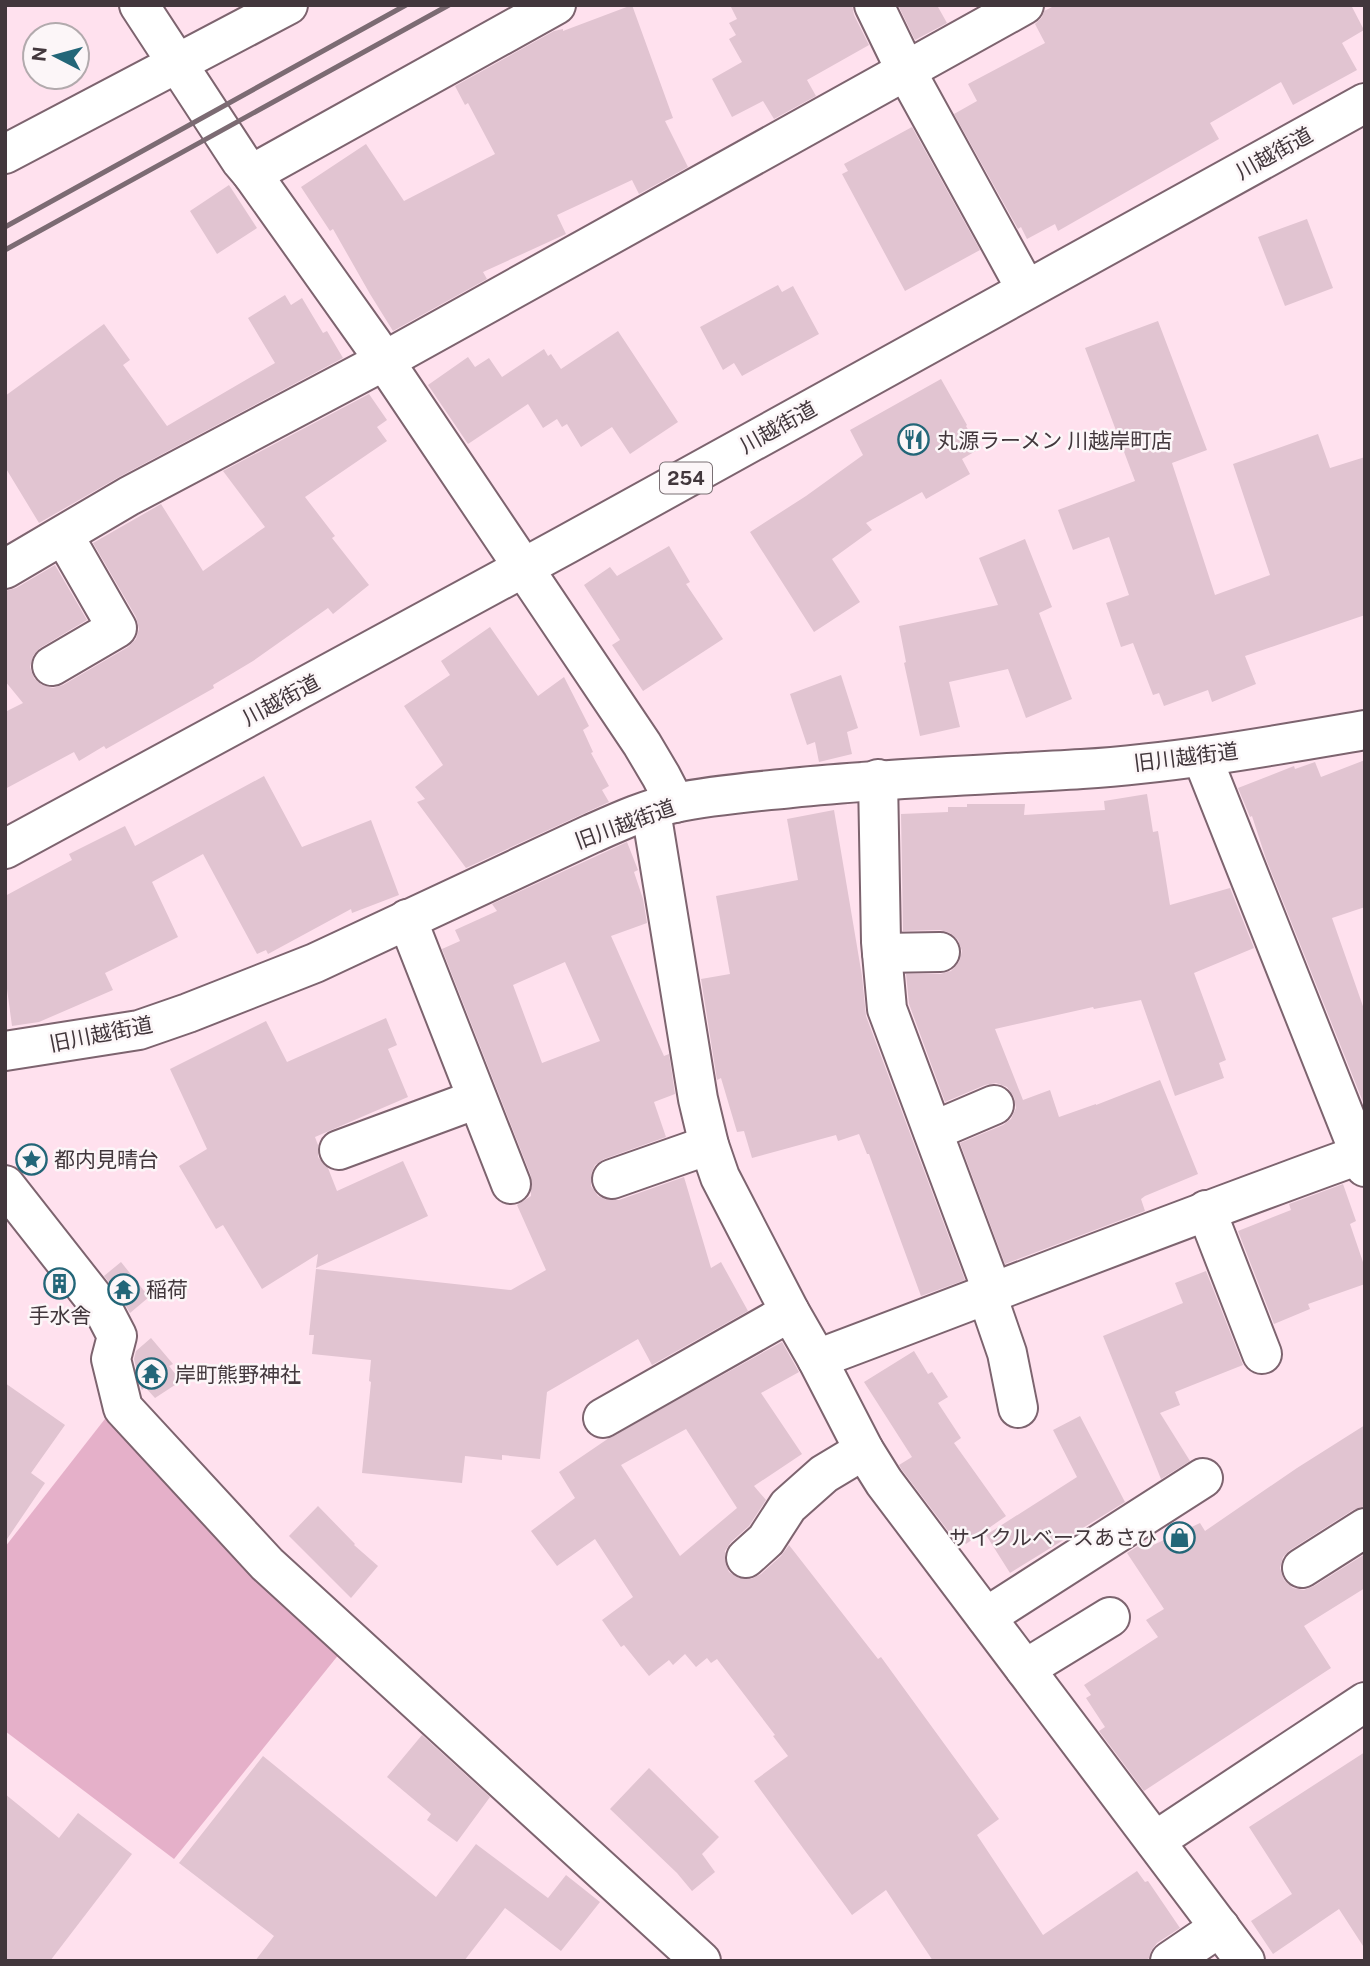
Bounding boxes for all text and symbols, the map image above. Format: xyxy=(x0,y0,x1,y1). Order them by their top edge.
north arrow xyxy=(21,21,91,91)
text: N xyxy=(27,46,51,63)
street label: 川越街道 xyxy=(1231,122,1317,184)
street label: 川越街道 xyxy=(735,396,821,458)
restaurant icon: 丸源ラーメン 川越岸町店 xyxy=(897,423,931,457)
place label: 丸源ラーメン 川越岸町店 xyxy=(937,428,1172,453)
road number: 254 xyxy=(660,463,712,494)
street label: 川越街道 xyxy=(238,669,324,731)
street label: 旧川越街道 xyxy=(1132,738,1240,776)
street label: 旧川越街道 xyxy=(571,794,679,854)
street label: 旧川越街道 xyxy=(47,1012,155,1056)
place icon: 都内見晴台 xyxy=(14,1142,48,1176)
place label: 都内見晴台 xyxy=(54,1147,159,1172)
building icon: 手水舎 xyxy=(43,1266,77,1300)
temple icon: 稲荷 xyxy=(106,1272,140,1306)
place label: 稲荷 xyxy=(146,1277,188,1302)
place label: 手水舎 xyxy=(29,1303,92,1328)
temple icon: 岸町熊野神社 xyxy=(135,1357,169,1391)
place label: 岸町熊野神社 xyxy=(175,1362,301,1387)
shop icon: サイクルベースあさひ xyxy=(1163,1520,1197,1554)
place label: サイクルベースあさひ xyxy=(949,1525,1157,1550)

